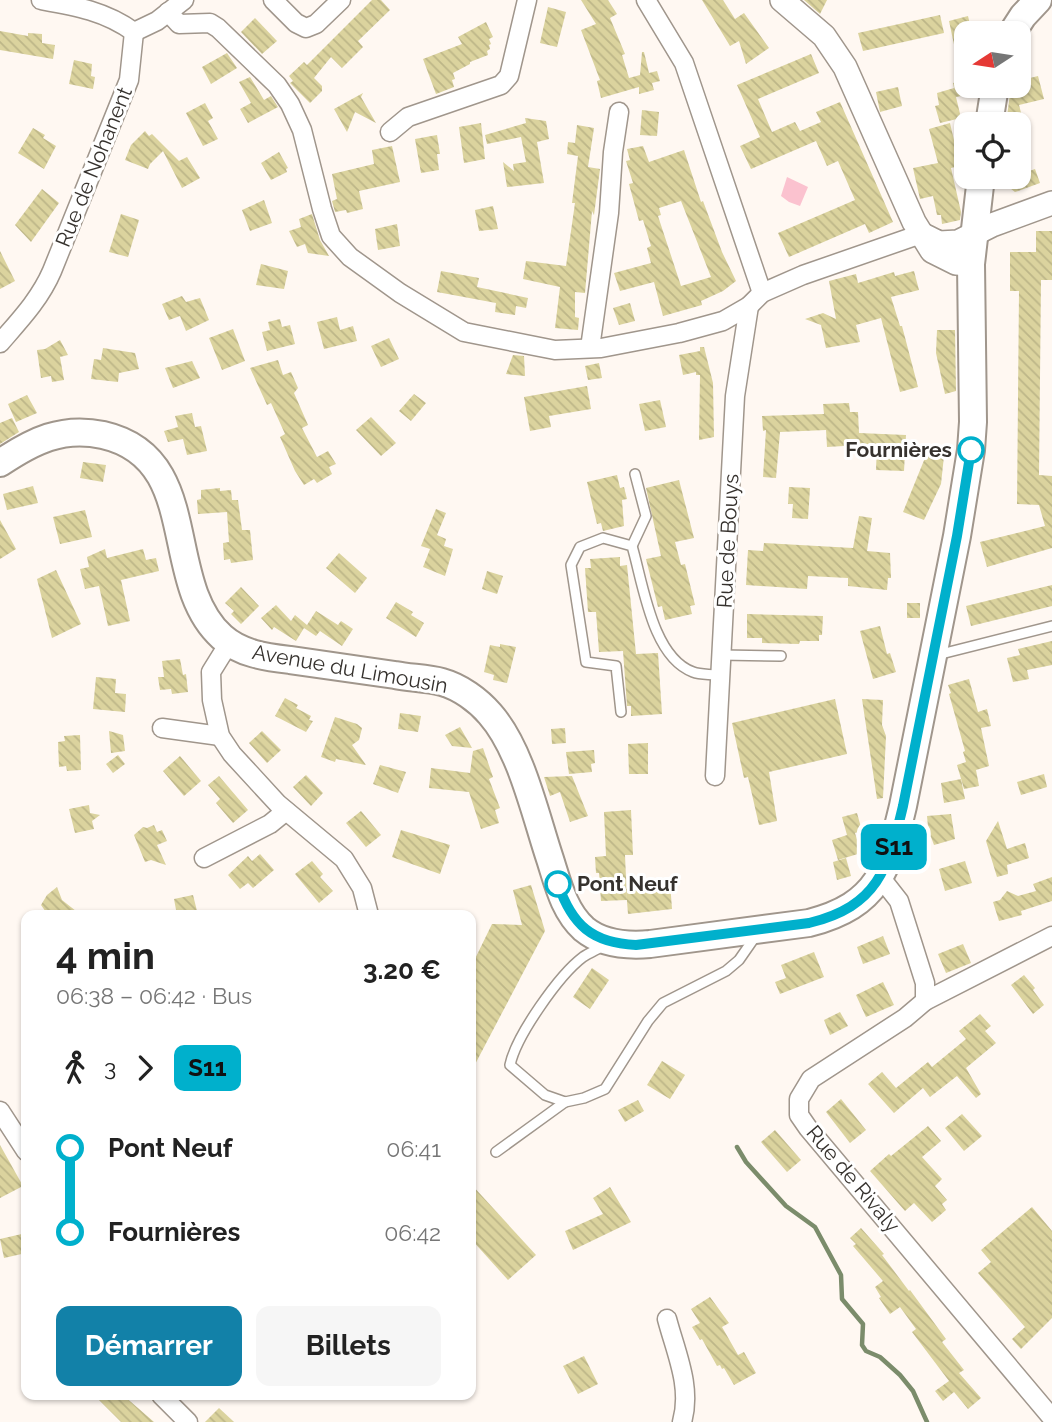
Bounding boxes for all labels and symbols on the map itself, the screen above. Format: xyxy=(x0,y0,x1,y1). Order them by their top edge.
north arrow xyxy=(954,21,1031,98)
street label: Rue de Nohanent xyxy=(50,83,137,251)
place label: Fournières xyxy=(845,437,952,462)
marker: Fournières xyxy=(958,437,984,463)
street label: Rue de Bouys xyxy=(711,473,744,609)
street label: Avenue du Limousin xyxy=(250,639,450,698)
line badge: S11 xyxy=(854,824,934,870)
marker: Pont Neuf xyxy=(545,871,571,897)
place label: Pont Neuf xyxy=(577,871,679,896)
street label: Rue de Rivaly xyxy=(801,1120,905,1237)

